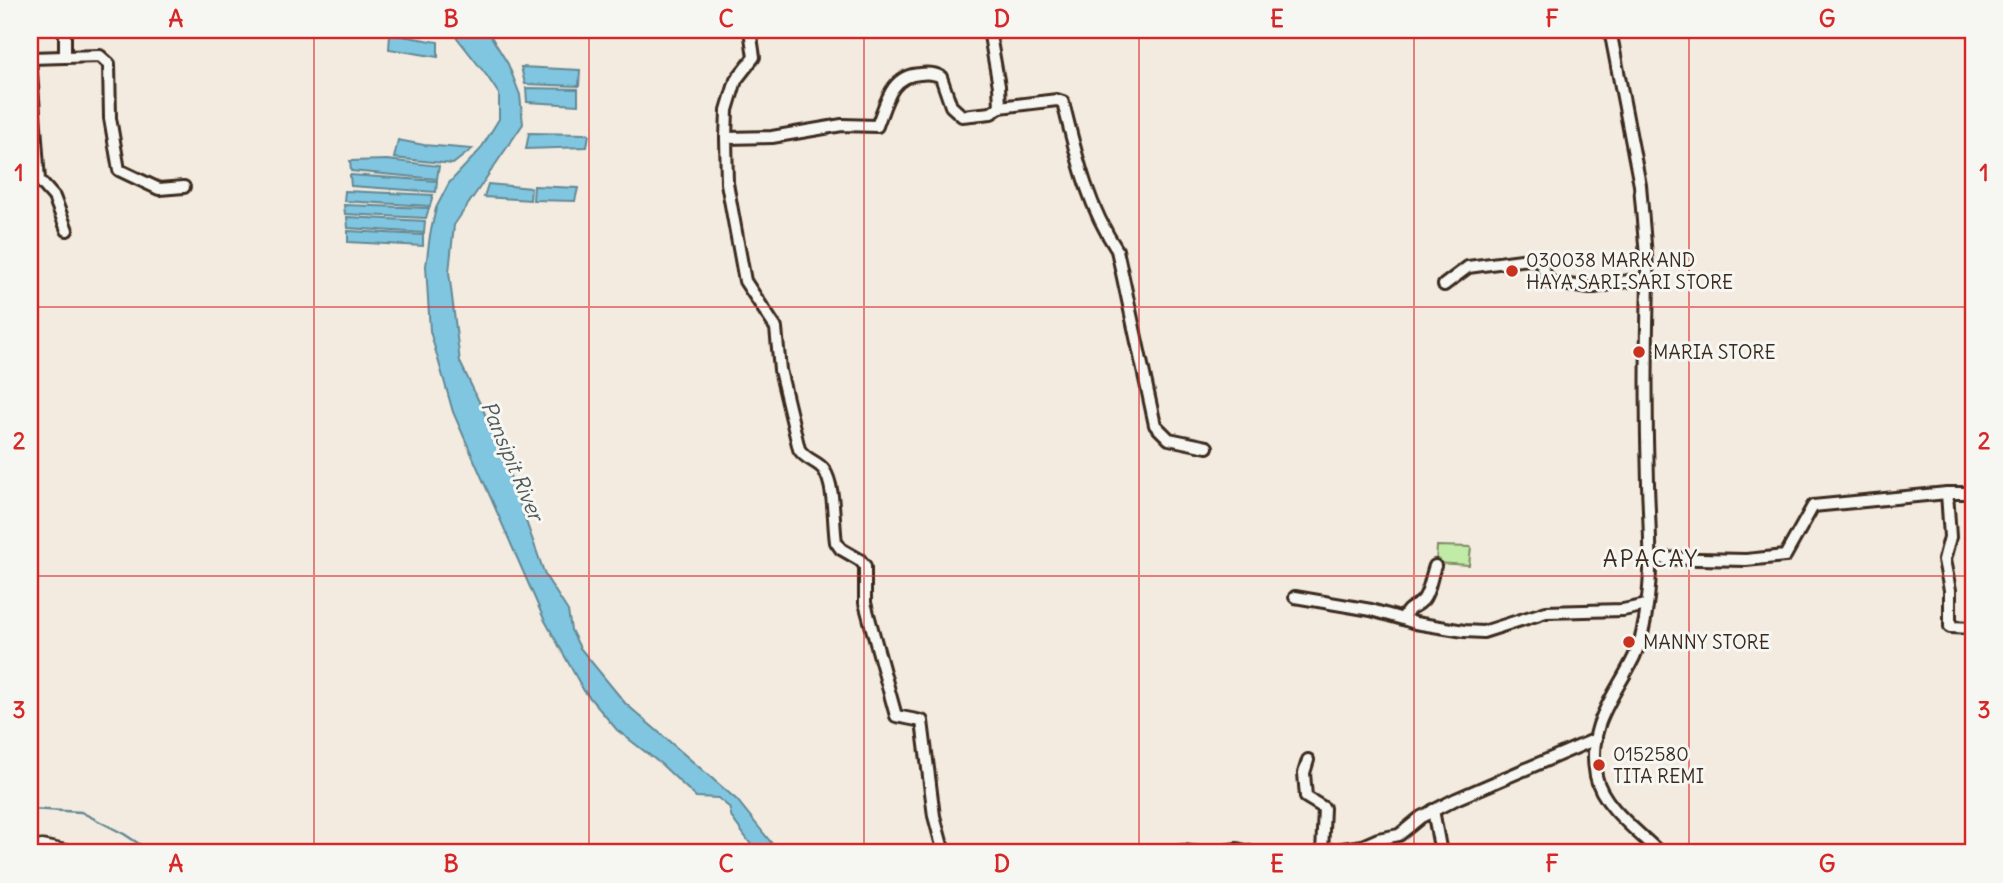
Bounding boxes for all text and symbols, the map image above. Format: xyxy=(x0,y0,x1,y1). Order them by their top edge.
text: A xyxy=(169,4,184,33)
text: B xyxy=(443,4,459,33)
text: C xyxy=(718,4,734,33)
text: D xyxy=(994,4,1010,33)
text: E xyxy=(1270,4,1284,33)
text: F xyxy=(1545,4,1559,33)
text: G xyxy=(1819,4,1835,33)
text: 1 xyxy=(14,158,24,187)
text: 1 xyxy=(1979,158,1989,187)
place label: 030038 MARK AND HAYA SARI-SARI STORE xyxy=(1526,248,1733,294)
marker: 030038 MARK AND HAYA SARI-SARI STORE xyxy=(1504,263,1520,279)
place label: MARIA STORE xyxy=(1653,340,1776,364)
marker: MARIA STORE xyxy=(1631,344,1647,360)
water label: Pansipit River xyxy=(475,397,551,527)
text: 2 xyxy=(13,426,26,455)
text: 2 xyxy=(1978,426,1991,455)
district label: APACAY xyxy=(1603,544,1699,573)
place label: MANNY STORE xyxy=(1643,630,1770,654)
marker: MANNY STORE xyxy=(1621,634,1637,650)
text: 3 xyxy=(12,695,26,724)
text: 3 xyxy=(1977,695,1991,724)
place label: 0152580 TITA REMI xyxy=(1613,742,1704,788)
marker: 0152580 TITA REMI xyxy=(1591,757,1607,773)
text: A xyxy=(169,849,184,878)
text: B xyxy=(443,849,459,878)
text: C xyxy=(718,849,734,878)
text: D xyxy=(994,849,1010,878)
text: E xyxy=(1270,849,1284,878)
text: F xyxy=(1545,849,1559,878)
text: G xyxy=(1819,849,1835,878)

